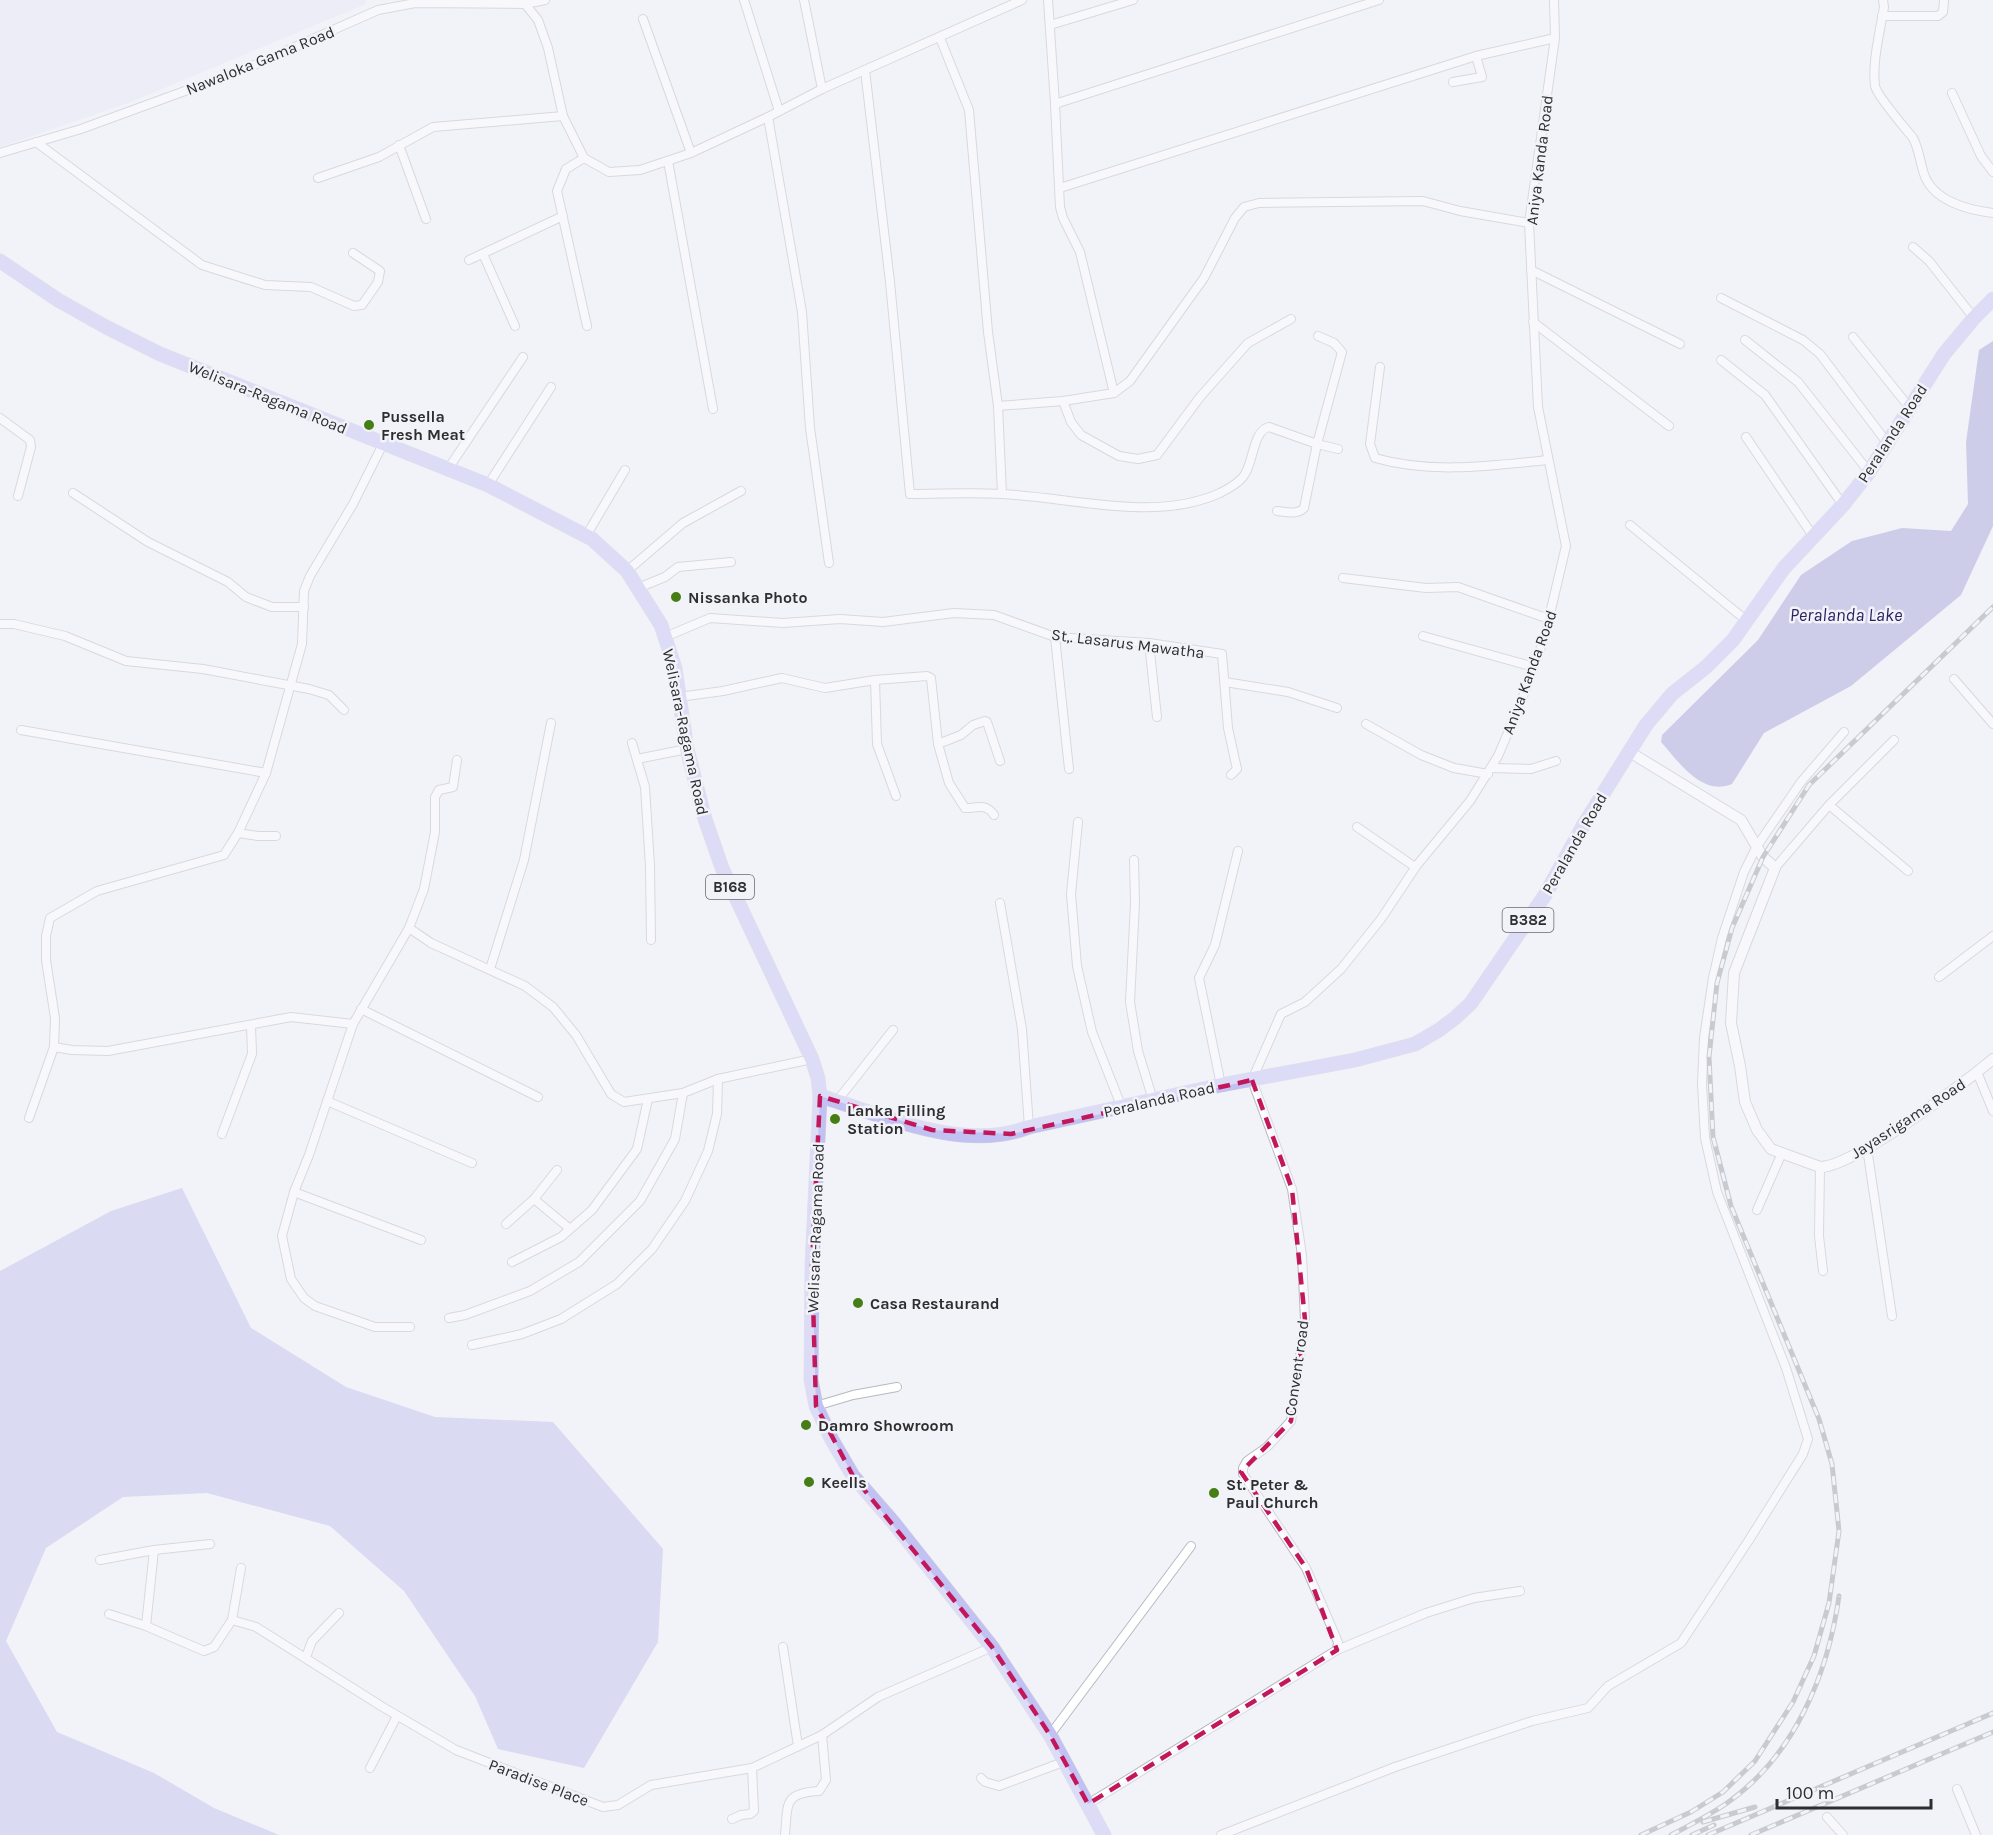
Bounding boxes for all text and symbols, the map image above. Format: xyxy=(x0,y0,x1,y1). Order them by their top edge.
street label: Nawaloka Gama Road xyxy=(183,22,337,99)
street label: Aniya Kanda Road xyxy=(1522,94,1557,226)
street label: Welisara-Ragama Road xyxy=(186,357,350,438)
street label: Peralanda Road xyxy=(1854,380,1931,486)
place label: Pussella Fresh Meat xyxy=(381,407,465,444)
marker: Pussella Fresh Meat xyxy=(362,418,376,432)
place label: Nissanka Photo xyxy=(688,588,807,607)
marker: Nissanka Photo xyxy=(669,590,683,604)
water label: Peralanda Lake xyxy=(1790,604,1902,626)
street label: Aniya Kanda Road xyxy=(1498,607,1561,737)
street label: St,. Lasarus Mawatha xyxy=(1050,625,1206,662)
street label: Welisara-Ragama Road xyxy=(659,647,712,817)
street label: Peralanda Road xyxy=(1538,789,1611,897)
road number: B168 xyxy=(706,875,754,899)
road number: B382 xyxy=(1502,908,1553,932)
street label: Jayasrigama Road xyxy=(1847,1074,1969,1163)
street label: Peralanda Road xyxy=(1102,1077,1217,1122)
place label: Lanka Filling Station xyxy=(847,1101,945,1138)
marker: Lanka Filling Station xyxy=(828,1112,842,1126)
street label: Welisara-Ragama Road xyxy=(803,1143,828,1313)
place label: Casa Restaurand xyxy=(870,1294,1000,1313)
marker: Casa Restaurand xyxy=(851,1296,865,1310)
street label: Convent road xyxy=(1280,1319,1313,1417)
place label: Damro Showroom xyxy=(818,1416,954,1435)
marker: Damro Showroom xyxy=(799,1418,813,1432)
place label: Keells xyxy=(821,1473,867,1492)
marker: Keells xyxy=(802,1475,816,1489)
place label: St. Peter & Paul Church xyxy=(1226,1475,1318,1512)
marker: St. Peter & Paul Church xyxy=(1207,1486,1221,1500)
street label: Paradise Place xyxy=(486,1755,591,1810)
scale bar xyxy=(1777,1772,1932,1810)
text: 100 m xyxy=(1786,1782,1834,1804)

